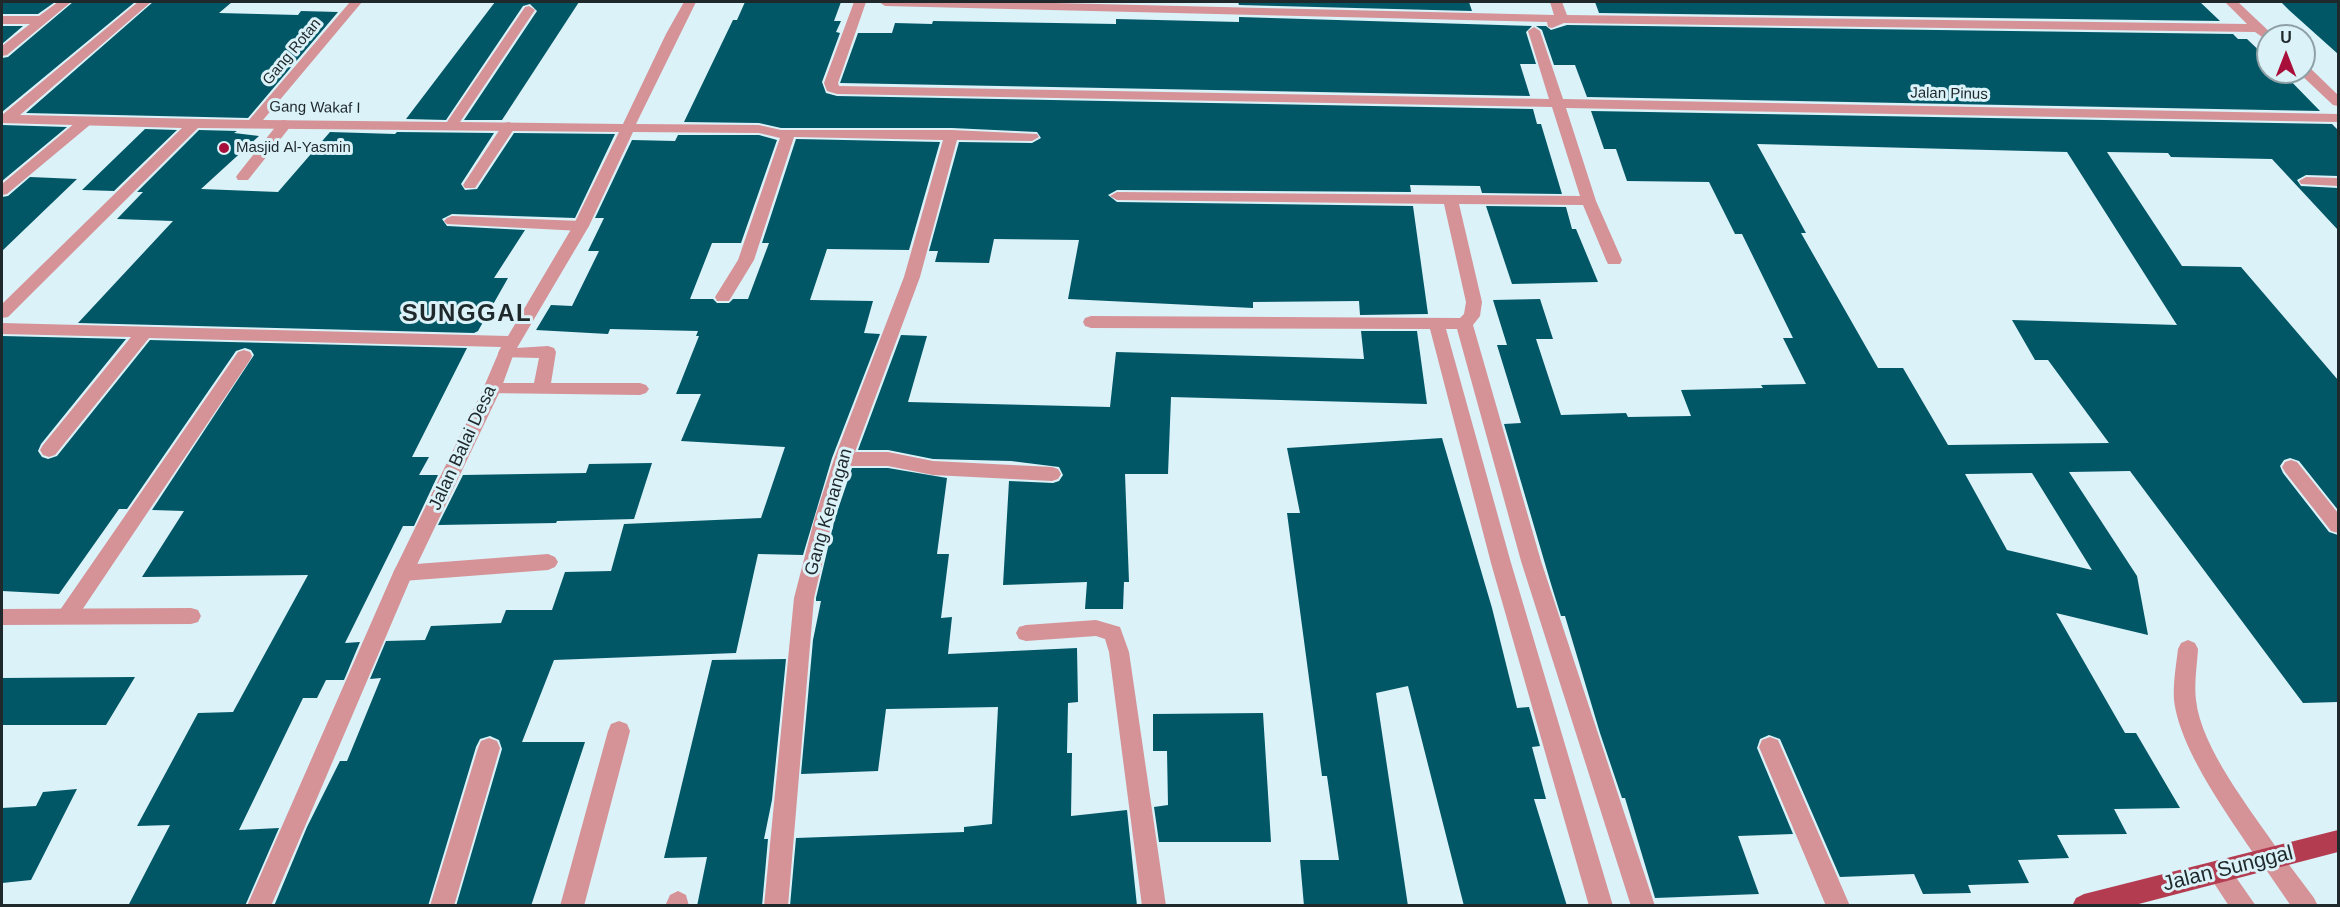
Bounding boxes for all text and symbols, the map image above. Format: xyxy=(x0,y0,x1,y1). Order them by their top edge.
street label: Gang Rotan xyxy=(259,15,325,89)
north arrow xyxy=(2256,24,2316,84)
text: U xyxy=(2280,29,2292,46)
street label: Jalan Pinus xyxy=(1910,84,1988,104)
street label: Gang Wakaf I xyxy=(269,98,361,118)
place label: Masjid Al-Yasmin xyxy=(236,139,351,157)
marker: Masjid Al-Yasmin xyxy=(217,141,231,155)
district label: SUNGGAL xyxy=(402,300,532,328)
street label: Jalan Balai Desa xyxy=(425,382,501,514)
street label: Gang Kenangan xyxy=(801,446,857,578)
street label: Jalan Sunggal xyxy=(2160,841,2296,897)

